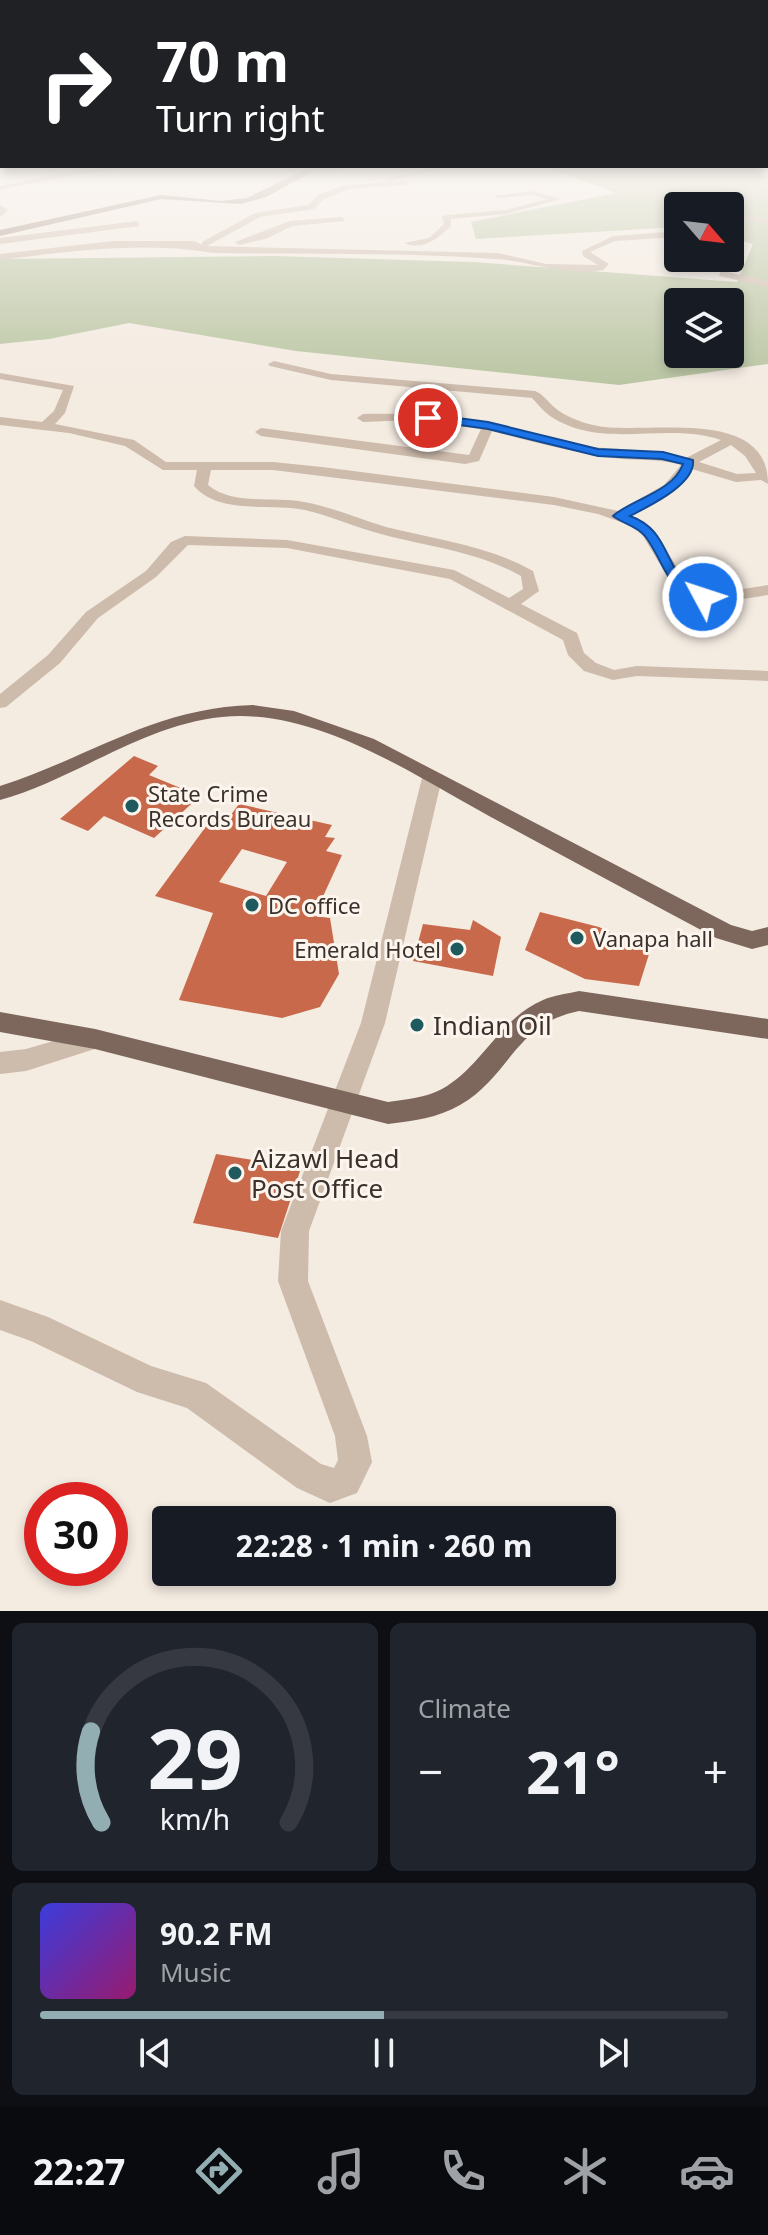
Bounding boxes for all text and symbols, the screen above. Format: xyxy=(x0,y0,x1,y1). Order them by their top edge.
text: 70 m xyxy=(156,22,289,98)
icon: right xyxy=(24,32,128,136)
text: Turn right xyxy=(156,94,324,143)
north arrow xyxy=(664,192,744,272)
map controls xyxy=(664,192,744,368)
button: layers xyxy=(664,288,744,368)
pin xyxy=(394,384,462,452)
icon: arrive xyxy=(406,396,450,440)
position arrow xyxy=(661,555,745,639)
place label: State Crime Records Bureau xyxy=(148,778,311,833)
marker: State Crime Records Bureau xyxy=(123,797,141,815)
place label: DC office xyxy=(268,890,361,920)
marker: DC office xyxy=(243,896,261,914)
place label: Vanapa hall xyxy=(593,923,713,953)
marker: Vanapa hall xyxy=(568,929,586,947)
place label: Emerald Hotel xyxy=(294,934,441,964)
marker: Emerald Hotel xyxy=(448,940,466,958)
place label: Indian Oil xyxy=(433,1007,552,1043)
marker: Indian Oil xyxy=(408,1016,426,1034)
place label: Aizawl Head Post Office xyxy=(251,1140,400,1206)
marker: Aizawl Head Post Office xyxy=(226,1164,244,1182)
speed limit sign: 30 xyxy=(24,1482,128,1586)
text: 22:28 · 1 min · 260 m xyxy=(236,1525,532,1566)
text: Climate xyxy=(418,1690,511,1726)
text: 29 xyxy=(147,1700,243,1813)
text: 21° xyxy=(526,1730,620,1812)
text: − xyxy=(418,1741,443,1801)
text: + xyxy=(703,1741,728,1801)
text: km/h xyxy=(160,1799,230,1838)
text: 90.2 FM xyxy=(160,1913,272,1954)
text: Music xyxy=(160,1954,231,1990)
icon: previous xyxy=(133,2031,177,2075)
icon: pause xyxy=(362,2031,406,2075)
icon: next xyxy=(591,2031,635,2075)
icon: directions xyxy=(191,2143,247,2199)
icon: music xyxy=(313,2143,369,2199)
icon: phone xyxy=(435,2143,491,2199)
icon: climate xyxy=(557,2143,613,2199)
icon: car xyxy=(679,2143,735,2199)
text: 22:27 xyxy=(33,2147,125,2196)

